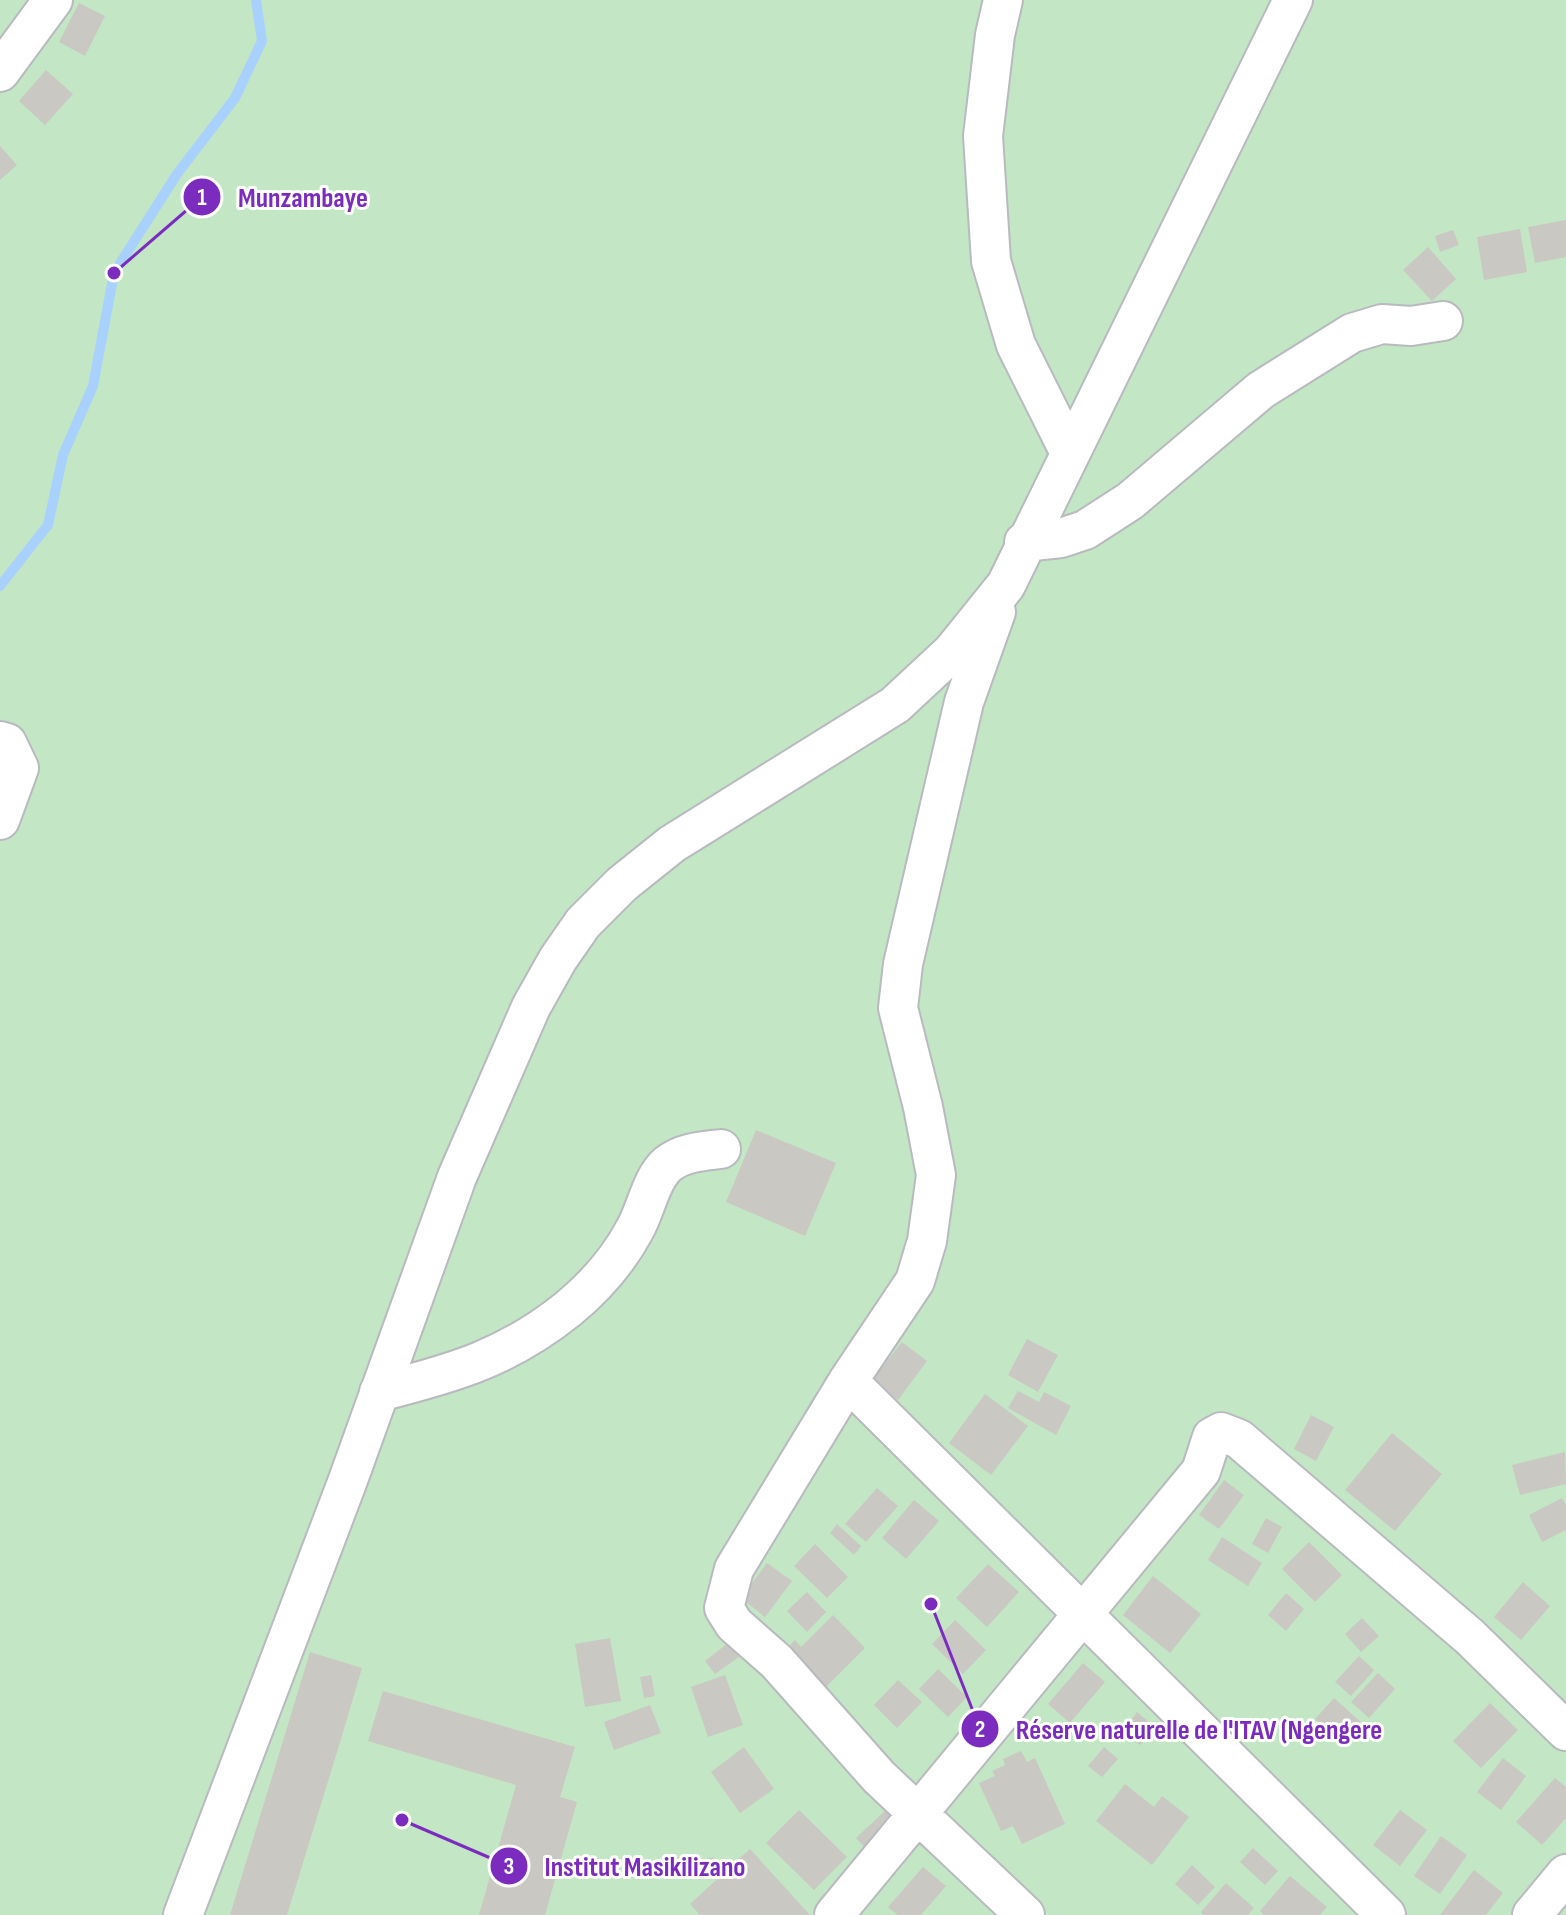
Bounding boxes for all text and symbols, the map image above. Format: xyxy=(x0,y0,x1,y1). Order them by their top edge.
callout: Munzambaye xyxy=(182,171,384,223)
text: Munzambaye xyxy=(238,182,368,215)
text: 1 xyxy=(197,183,207,212)
callout: Réserve naturelle de l'ITAV (Ngengere xyxy=(960,1703,1398,1755)
text: Réserve naturelle de l'ITAV (Ngengere xyxy=(1016,1714,1382,1747)
text: 2 xyxy=(975,1715,985,1744)
callout: Institut Masikilizano xyxy=(489,1840,762,1892)
text: Institut Masikilizano xyxy=(544,1851,746,1884)
text: 3 xyxy=(504,1852,514,1881)

